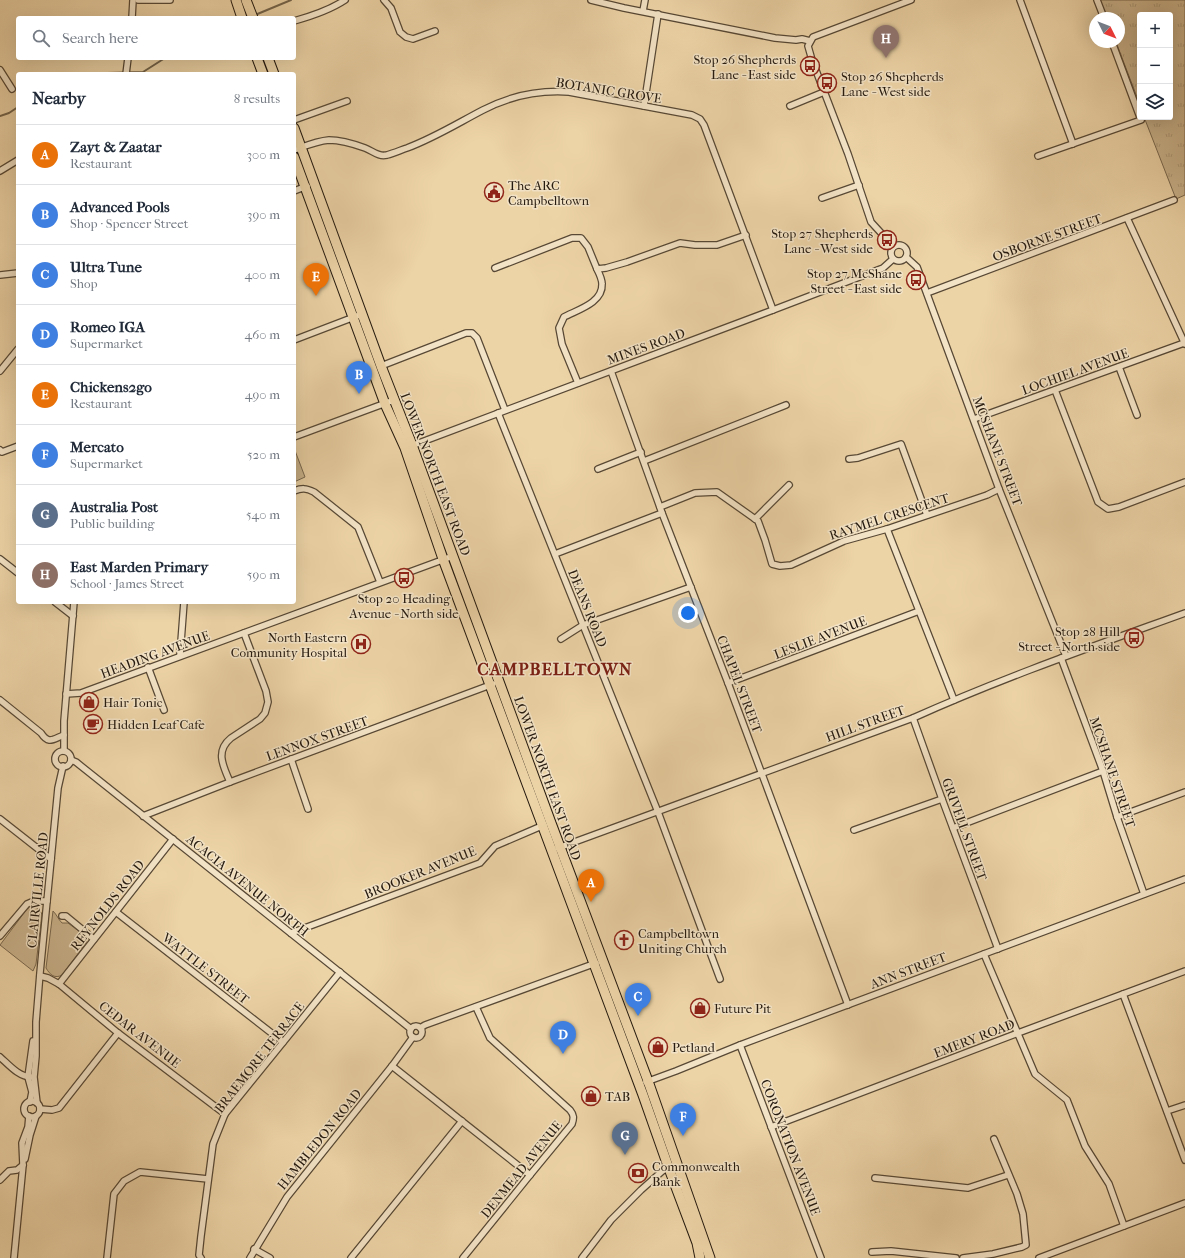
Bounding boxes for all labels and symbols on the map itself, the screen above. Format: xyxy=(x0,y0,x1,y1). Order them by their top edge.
north arrow xyxy=(1089,12,1125,48)
pin: H xyxy=(873,25,899,58)
place label: Stop 26 Shepherds Lane - East side xyxy=(693,52,797,82)
bus stop icon: Stop 26 Shepherds Lane - East side xyxy=(799,55,821,77)
place label: Stop 26 Shepherds Lane - West side xyxy=(841,69,944,99)
bus stop icon: Stop 26 Shepherds Lane - West side xyxy=(816,72,838,94)
street label: BOTANIC GROVE xyxy=(555,75,663,106)
place label: The ARC Campbelltown xyxy=(508,178,590,208)
public building icon: The ARC Campbelltown xyxy=(483,181,505,203)
street label: OSBORNE STREET xyxy=(990,211,1104,264)
place label: Stop 27 Shepherds Lane - West side xyxy=(771,226,874,256)
bus stop icon: Stop 27 Shepherds Lane - West side xyxy=(876,229,898,251)
pin: E xyxy=(303,263,329,296)
place label: Stop 27 McShane Street - East side xyxy=(807,266,903,296)
bus stop icon: Stop 27 McShane Street - East side xyxy=(905,269,927,291)
street label: MINES ROAD xyxy=(605,325,687,367)
street label: LOCHIEL AVENUE xyxy=(1020,345,1131,398)
pin: B xyxy=(346,361,372,394)
street label: LOWER NORTH EAST ROAD xyxy=(397,391,474,558)
street label: MCSHANE STREET xyxy=(970,394,1025,508)
street label: RAYMEL CRESCENT xyxy=(827,490,951,543)
bus stop icon: Stop 20 Heading Avenue - North side xyxy=(393,567,415,589)
street label: DEANS ROAD xyxy=(565,567,610,649)
place label: Stop 20 Heading Avenue - North side xyxy=(348,591,459,621)
your location xyxy=(678,603,698,623)
street label: LESLIE AVENUE xyxy=(772,613,869,662)
place label: Stop 28 Hill Street - North side xyxy=(1018,624,1121,654)
bus stop icon: Stop 28 Hill Street - North side xyxy=(1123,627,1145,649)
street label: HEADING AVENUE xyxy=(99,628,212,681)
place label: North Eastern Community Hospital xyxy=(231,630,347,660)
hospital icon: North Eastern Community Hospital xyxy=(350,633,372,655)
street label: CHAPEL STREET xyxy=(714,633,765,735)
district label: CAMPBELLTOWN xyxy=(477,659,633,679)
shop icon: Hair Tonic xyxy=(78,691,100,713)
street label: LOWER NORTH EAST ROAD xyxy=(511,694,584,862)
place label: Hair Tonic xyxy=(103,695,163,710)
street label: HILL STREET xyxy=(823,702,907,745)
cafe icon: Hidden Leaf Cafe xyxy=(82,713,104,735)
street label: LENNOX STREET xyxy=(264,713,371,764)
street label: MCSHANE STREET xyxy=(1087,715,1139,830)
place label: Hidden Leaf Cafe xyxy=(107,717,205,732)
street label: GRIVELL STREET xyxy=(939,776,990,883)
street label: CLAIRVILLE ROAD xyxy=(24,831,51,949)
street label: ACACIA AVENUE NORTH xyxy=(183,831,312,939)
street label: BROOKER AVENUE xyxy=(362,843,478,902)
street label: REYNOLDS ROAD xyxy=(67,857,147,954)
pin: A xyxy=(578,869,604,902)
place label: Campbelltown Uniting Church xyxy=(638,926,728,956)
street label: WATTLE STREET xyxy=(159,929,252,1007)
church icon: Campbelltown Uniting Church xyxy=(613,929,635,951)
street label: ANN STREET xyxy=(867,949,949,992)
pin: C xyxy=(625,983,651,1016)
shop icon: Future Pit xyxy=(689,997,711,1019)
street label: CEDAR AVENUE xyxy=(96,998,183,1071)
street label: BRAEMORE TERRACE xyxy=(211,999,307,1116)
place label: Future Pit xyxy=(714,1001,772,1016)
street label: EMERY ROAD xyxy=(932,1016,1017,1061)
pin: D xyxy=(550,1021,576,1054)
shop icon: Petland xyxy=(647,1036,669,1058)
place label: Petland xyxy=(672,1040,716,1055)
street label: CORONATION AVENUE xyxy=(758,1077,823,1217)
shop icon: TAB xyxy=(580,1085,602,1107)
street label: HAMBLEDON ROAD xyxy=(274,1086,365,1193)
place label: TAB xyxy=(605,1089,630,1104)
pin: F xyxy=(670,1103,696,1136)
street label: DENMEAD AVENUE xyxy=(478,1118,565,1221)
pin: G xyxy=(612,1122,638,1155)
place label: Commonwealth Bank xyxy=(652,1159,741,1189)
bank icon: Commonwealth Bank xyxy=(627,1162,649,1184)

